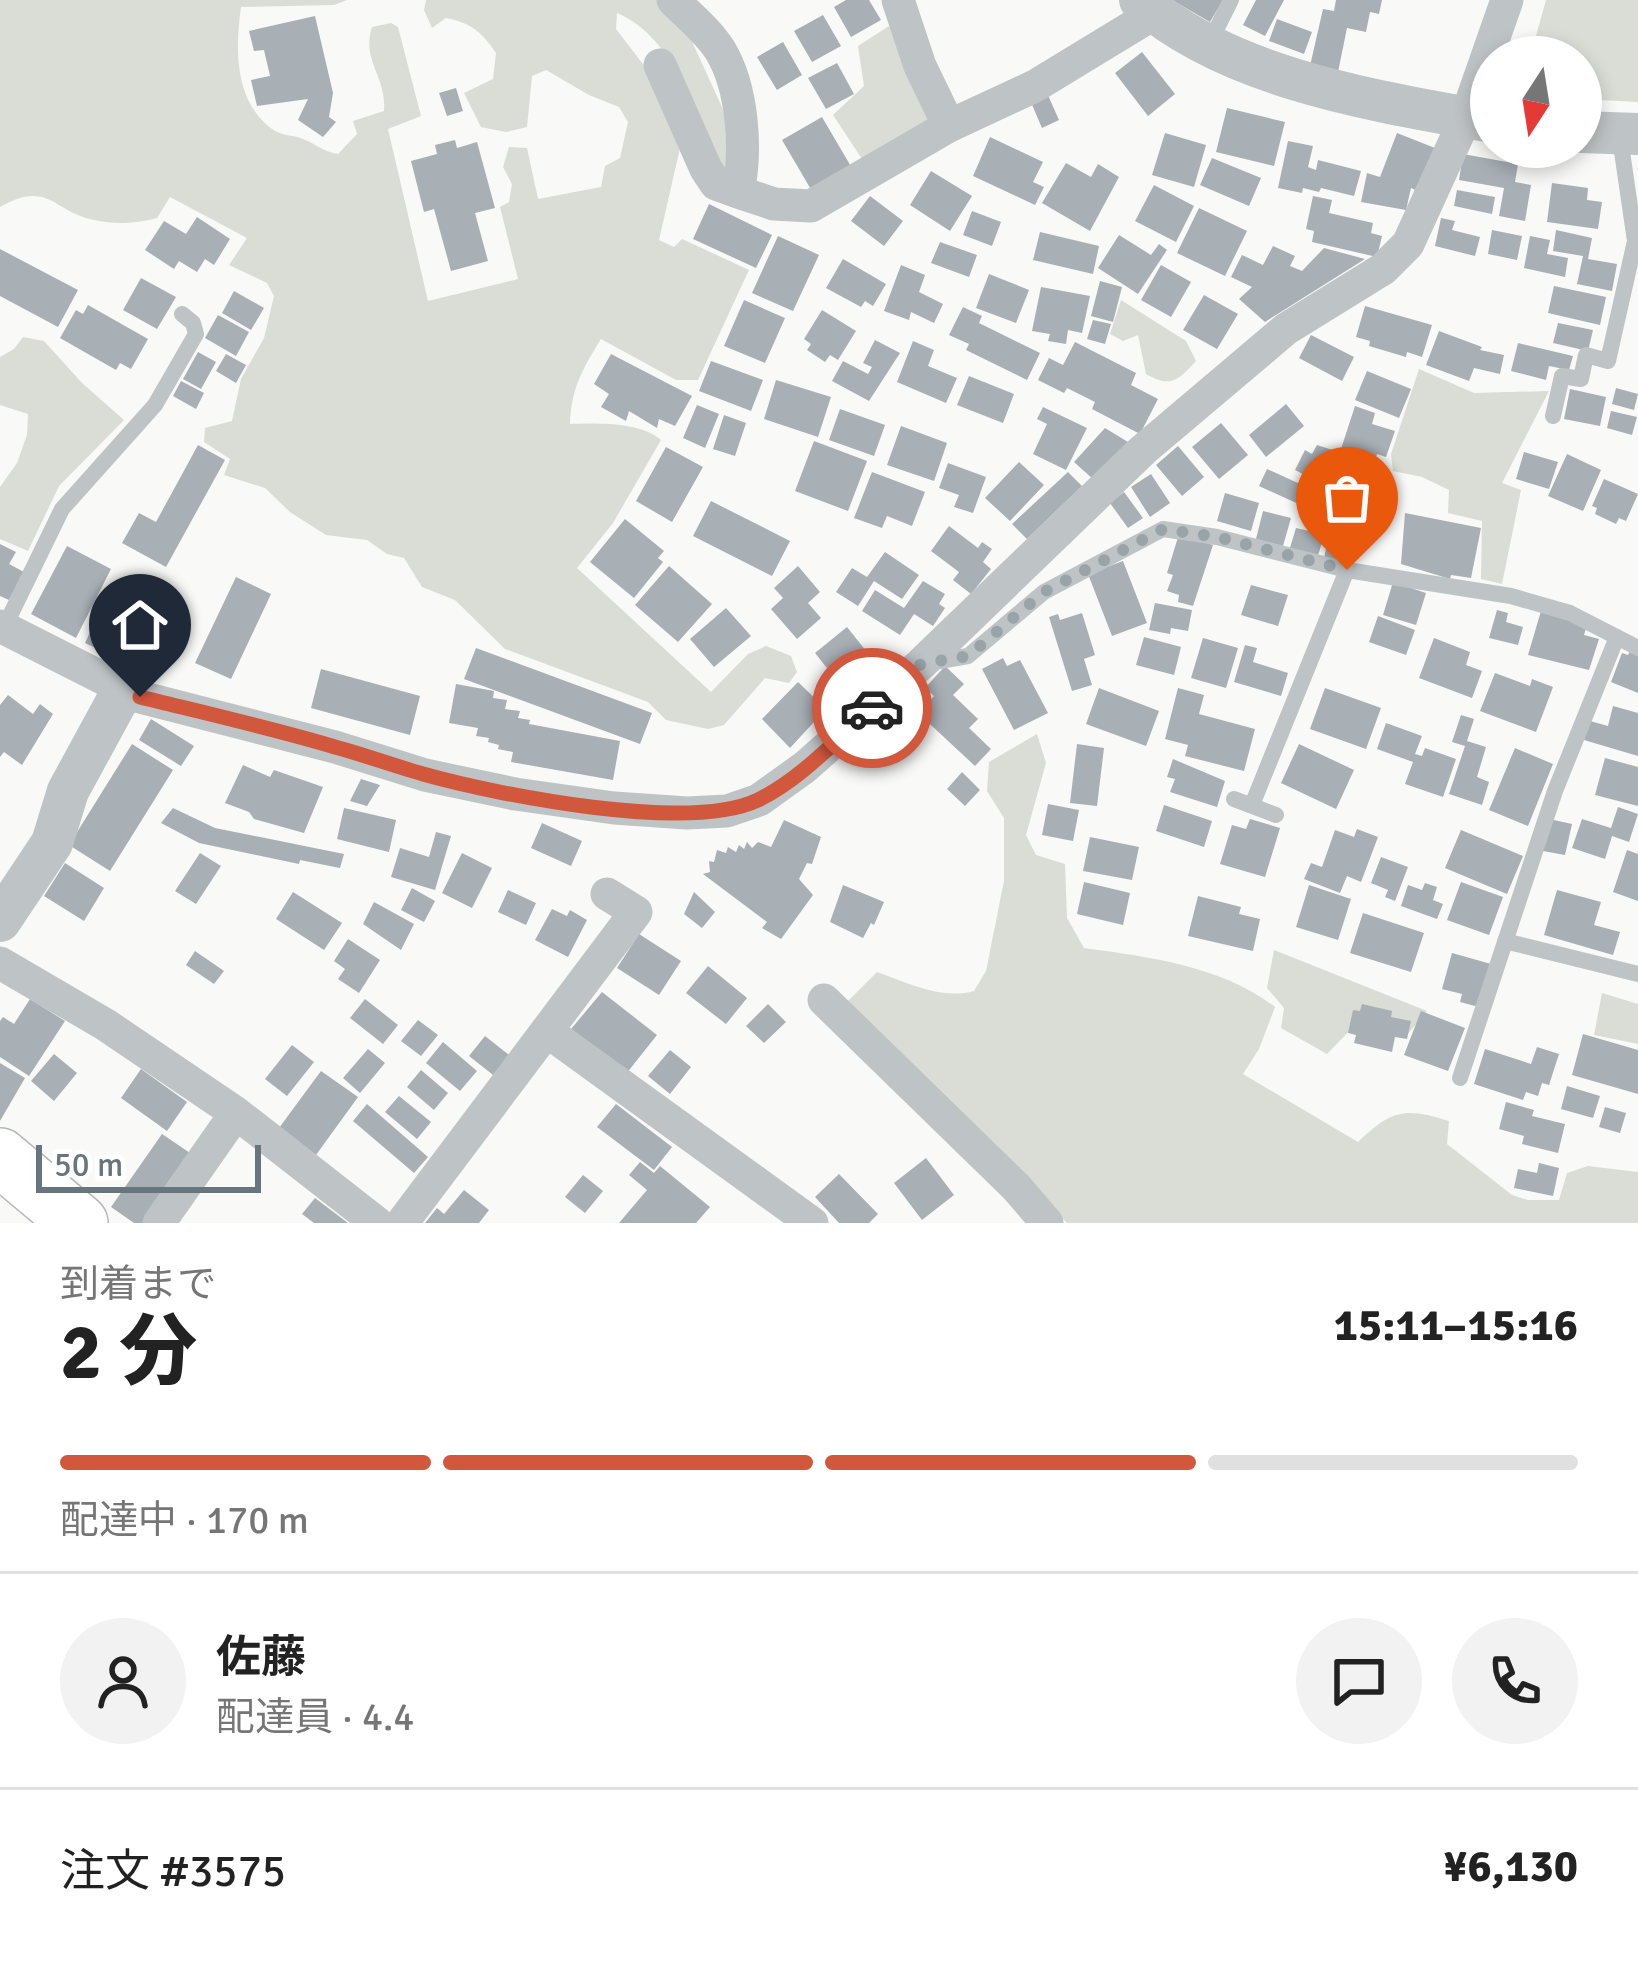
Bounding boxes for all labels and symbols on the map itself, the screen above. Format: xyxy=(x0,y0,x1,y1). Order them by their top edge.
north arrow xyxy=(1470,36,1602,168)
pin xyxy=(1296,447,1398,570)
pin xyxy=(89,574,191,697)
courier xyxy=(812,648,932,768)
scale bar xyxy=(36,1139,261,1192)

